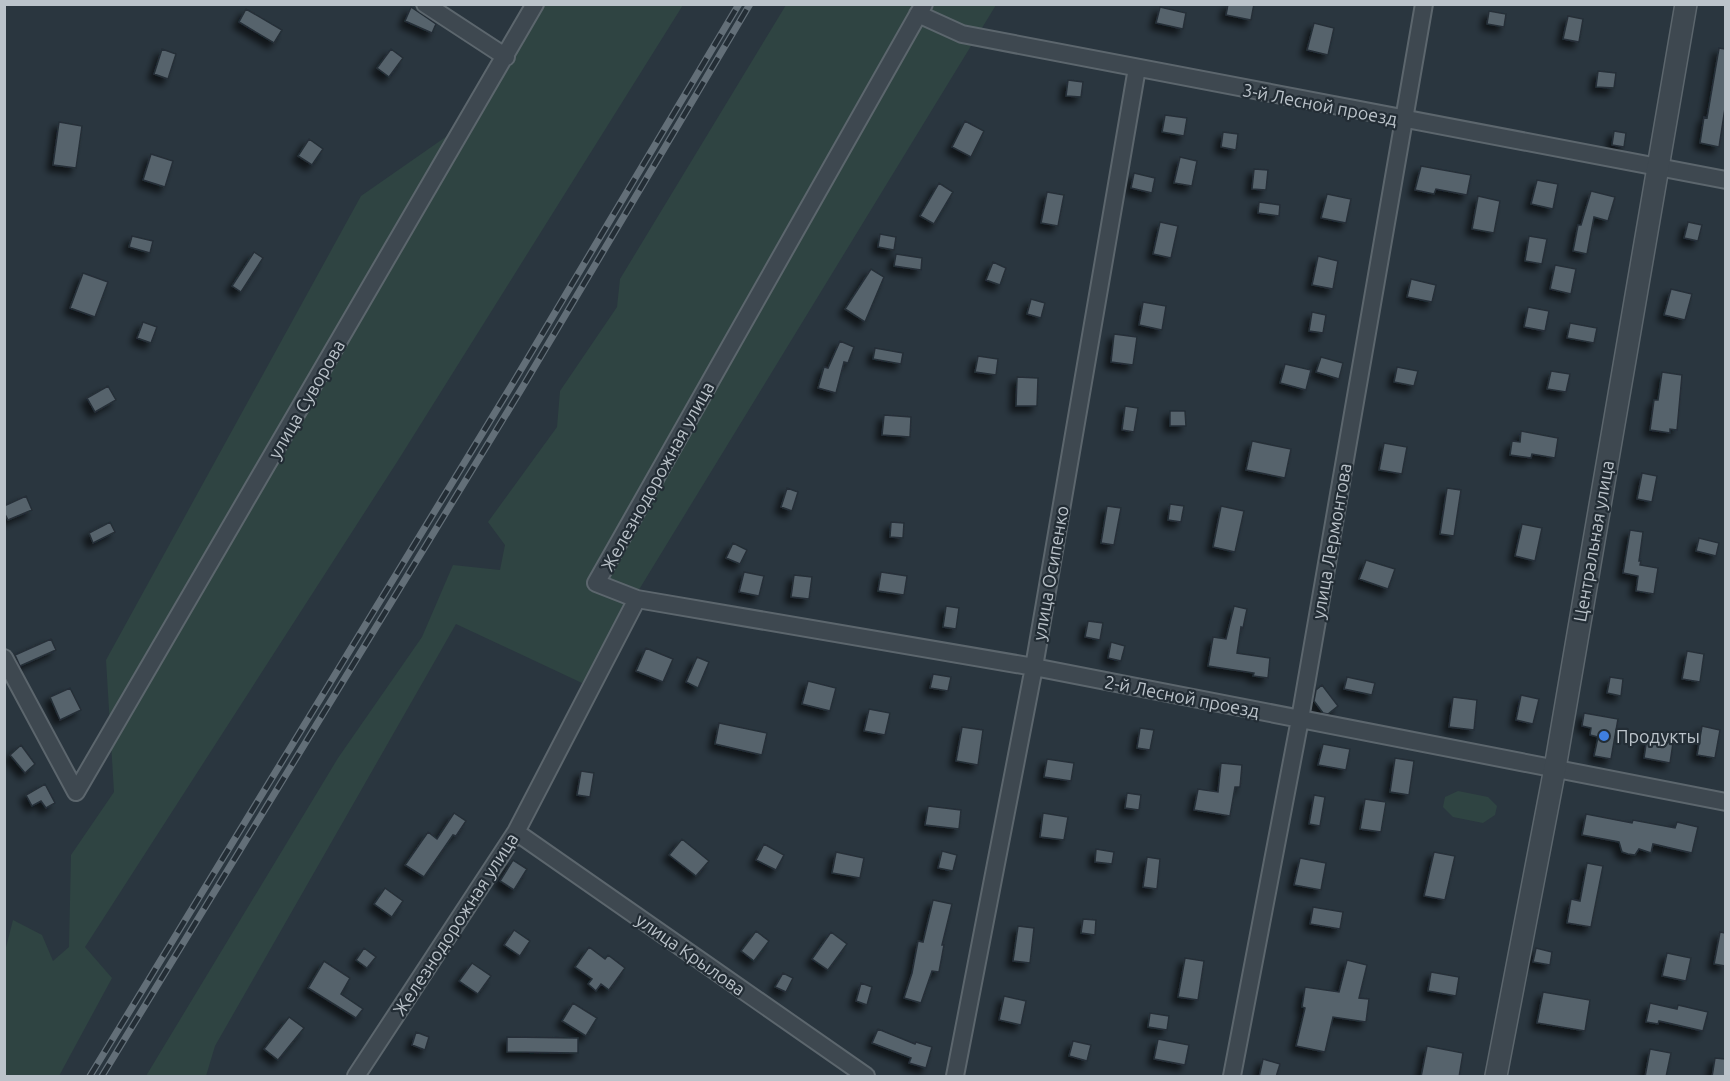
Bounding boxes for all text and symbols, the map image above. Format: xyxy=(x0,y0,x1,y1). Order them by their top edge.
street label: 3-й Лесной проезд xyxy=(1241,79,1400,129)
street label: улица Суворова xyxy=(264,336,348,462)
street label: Железнодорожная улица xyxy=(597,378,717,574)
street label: Центральная улица xyxy=(1569,459,1617,623)
street label: улица Лермонтова xyxy=(1307,461,1355,621)
street label: улица Осипенко xyxy=(1028,504,1072,642)
street label: 2-й Лесной проезд xyxy=(1103,671,1262,721)
place label: Продукты xyxy=(1616,726,1700,746)
marker: Продукты xyxy=(1597,729,1611,743)
street label: Железнодорожная улица xyxy=(388,829,522,1019)
street label: улица Крылова xyxy=(633,909,749,999)

